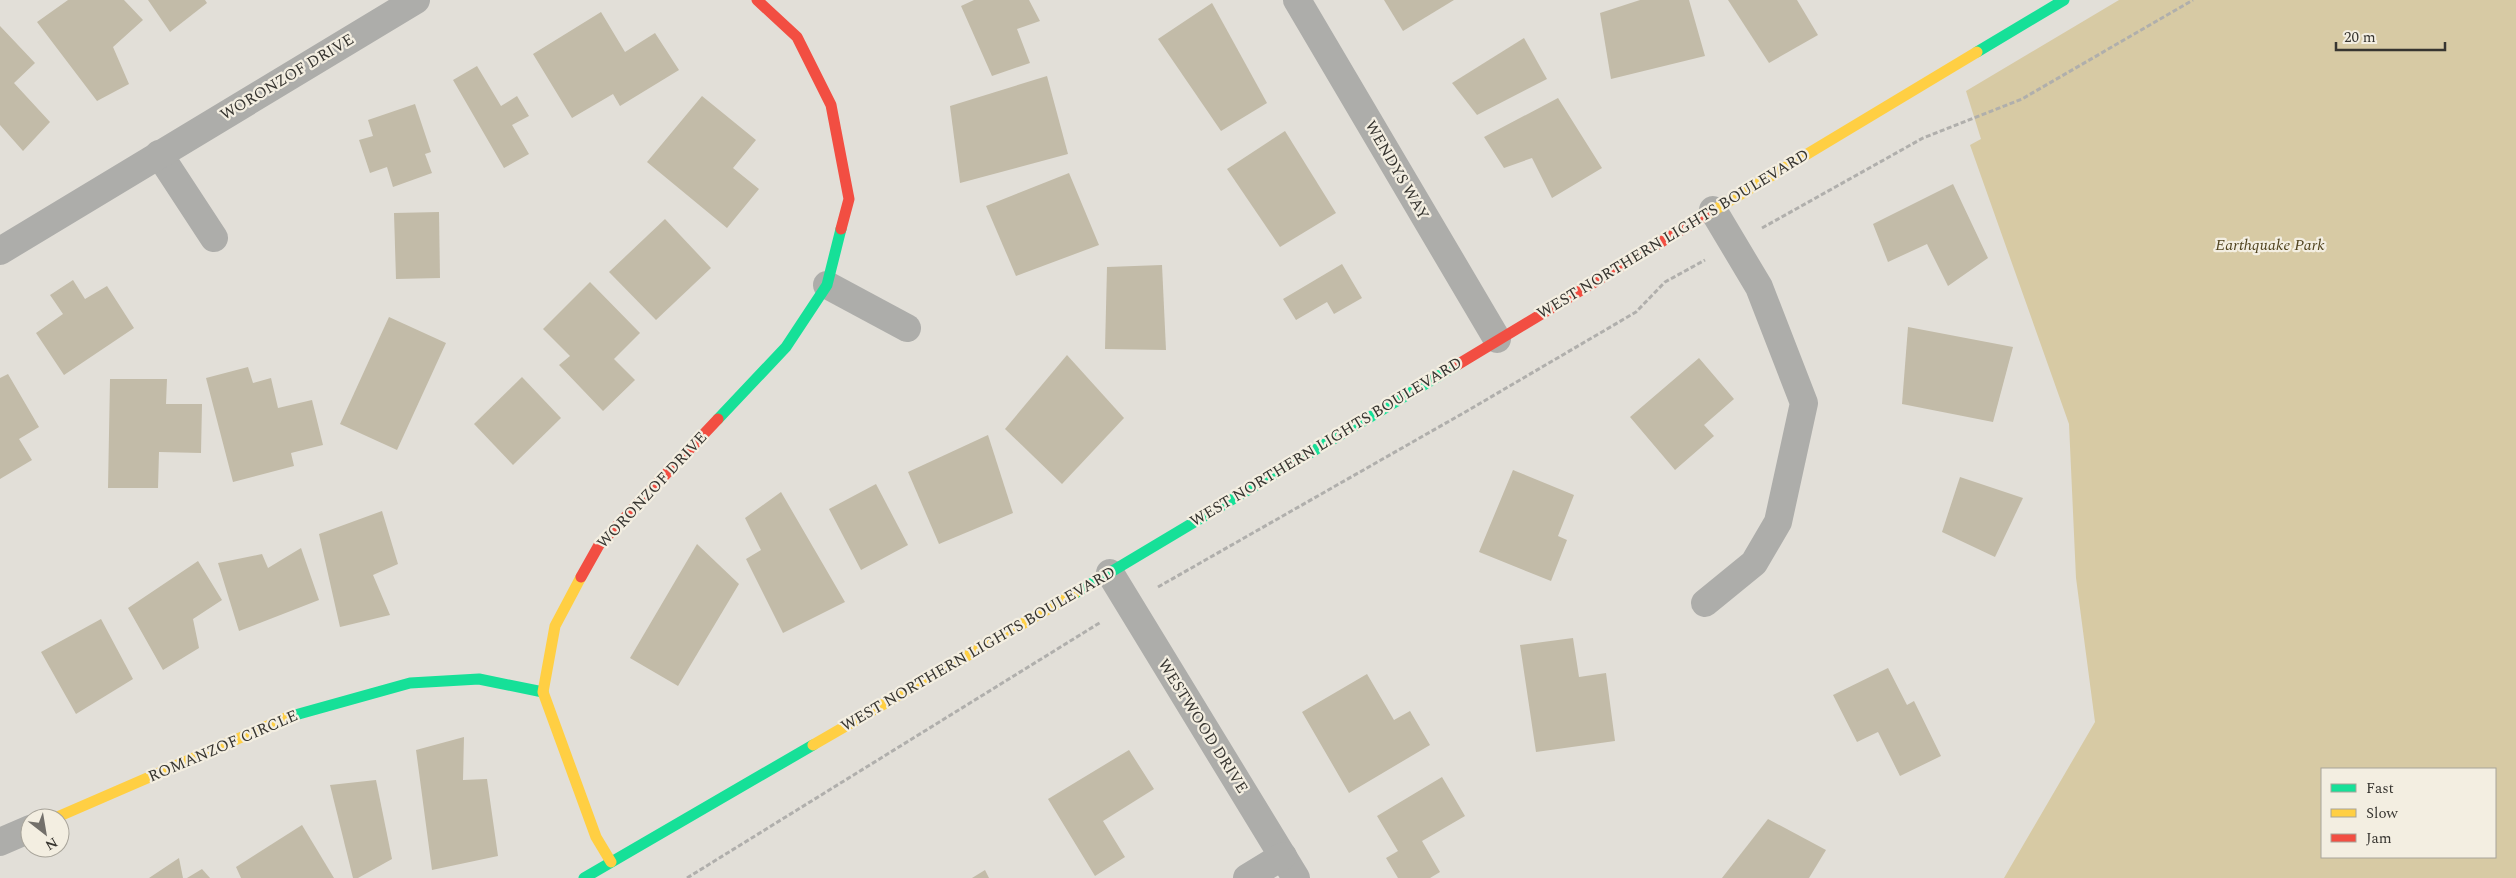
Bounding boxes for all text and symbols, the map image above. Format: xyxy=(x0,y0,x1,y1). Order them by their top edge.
scale bar xyxy=(2336,20,2445,52)
text: 20 m xyxy=(2344,26,2376,49)
street label: WORONZOF DRIVE xyxy=(215,27,359,127)
street label: WENDYS WAY xyxy=(1359,116,1435,224)
street label: WEST NORTHERN LIGHTS BOULEVARD xyxy=(1532,143,1814,325)
park label: Earthquake Park xyxy=(2215,233,2325,257)
street label: WEST NORTHERN LIGHTS BOULEVARD xyxy=(1185,351,1467,533)
street label: WORONZOF DRIVE xyxy=(591,426,713,554)
street label: WEST NORTHERN LIGHTS BOULEVARD xyxy=(836,560,1120,738)
street label: WESTWOOD DRIVE xyxy=(1152,654,1254,798)
street label: ROMANZOF CIRCLE xyxy=(144,704,302,788)
legend xyxy=(2321,768,2496,858)
text: Fast xyxy=(2366,777,2394,800)
text: Slow xyxy=(2366,802,2398,825)
north arrow xyxy=(20,808,70,858)
text: Jam xyxy=(2366,827,2392,850)
text: N xyxy=(41,832,62,856)

